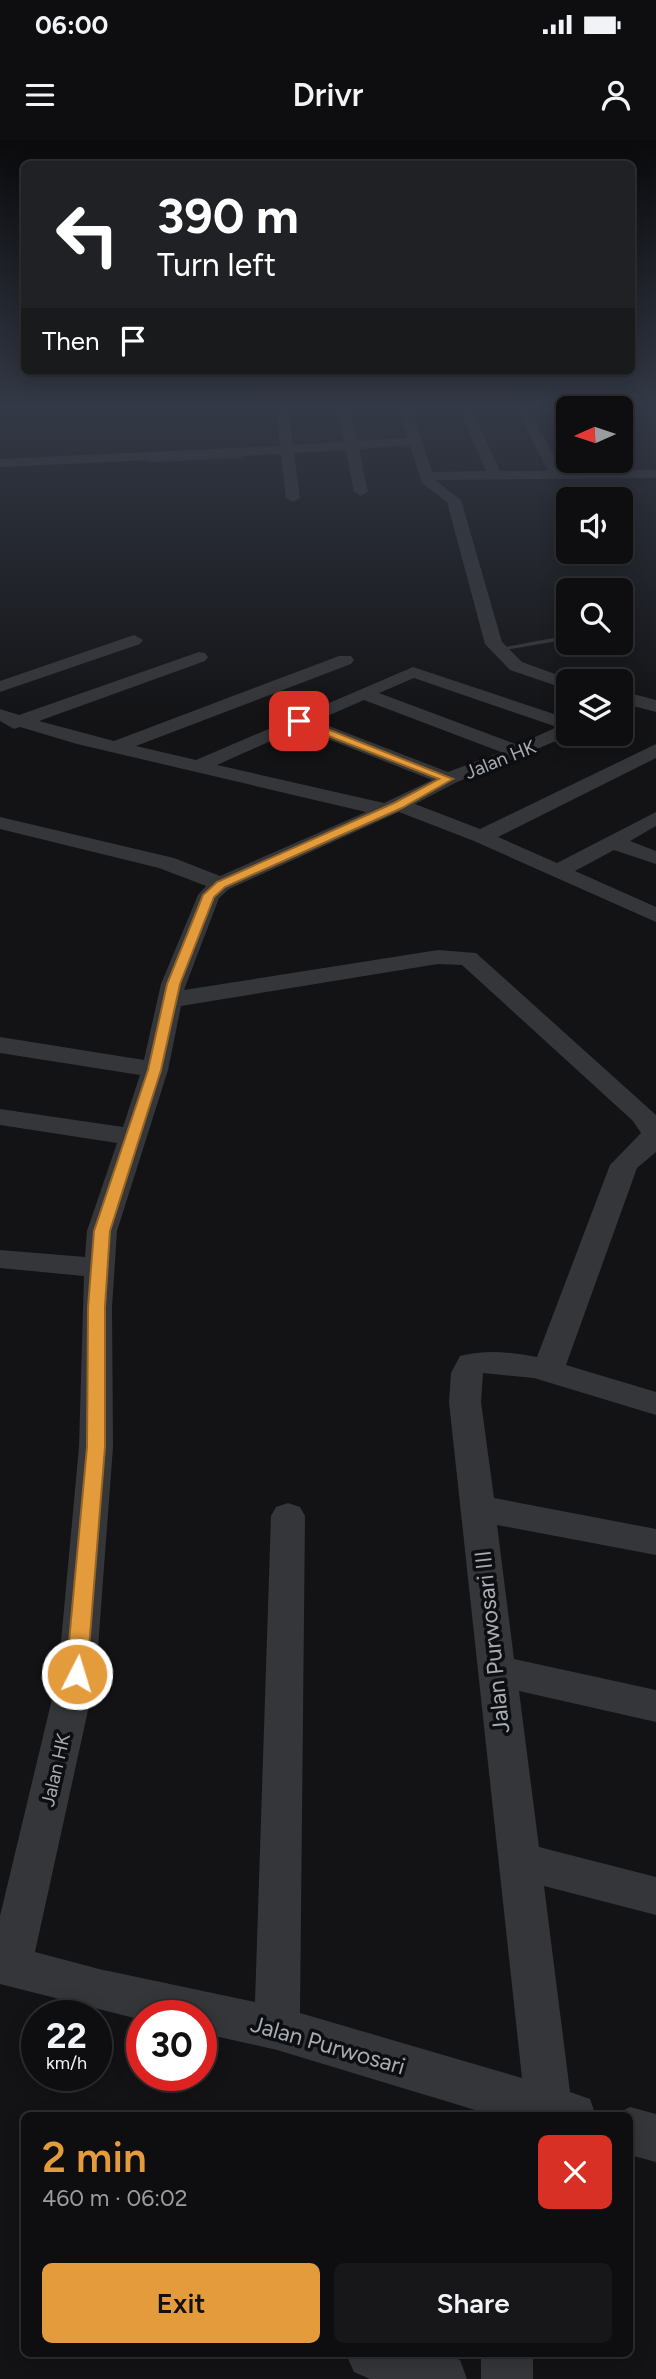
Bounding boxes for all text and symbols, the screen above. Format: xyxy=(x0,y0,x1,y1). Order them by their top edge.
text: 06:00 xyxy=(35,9,108,41)
icon: menu xyxy=(21,76,59,114)
text: Drivr xyxy=(293,76,363,114)
icon: person xyxy=(597,76,635,114)
text: 390 m xyxy=(157,186,299,245)
icon: left xyxy=(42,189,133,280)
text: Turn left xyxy=(157,246,276,284)
icon: arrive xyxy=(114,322,152,360)
text: Then xyxy=(42,325,100,357)
north arrow xyxy=(556,396,634,472)
map controls xyxy=(556,396,633,746)
button: sound xyxy=(556,487,633,564)
button: search xyxy=(556,578,633,655)
button: layers xyxy=(556,669,633,746)
pin xyxy=(269,691,329,751)
icon: arrive xyxy=(280,702,318,740)
street label: Jalan HK xyxy=(461,735,539,784)
street label: Jalan Purwosari III xyxy=(468,1549,516,1735)
position arrow xyxy=(40,1637,114,1711)
street label: Jalan HK xyxy=(36,1731,75,1809)
speed limit sign: 30 xyxy=(126,2000,217,2091)
street label: Jalan Purwosari xyxy=(248,2010,408,2080)
text: 22 xyxy=(46,2015,87,2057)
text: km/h xyxy=(46,2052,87,2074)
text: 2 min xyxy=(42,2132,147,2183)
button: close xyxy=(538,2135,612,2209)
text: 460 m · 06:02 xyxy=(42,2184,188,2212)
button: Exit xyxy=(42,2263,320,2343)
button: Share xyxy=(334,2263,612,2343)

